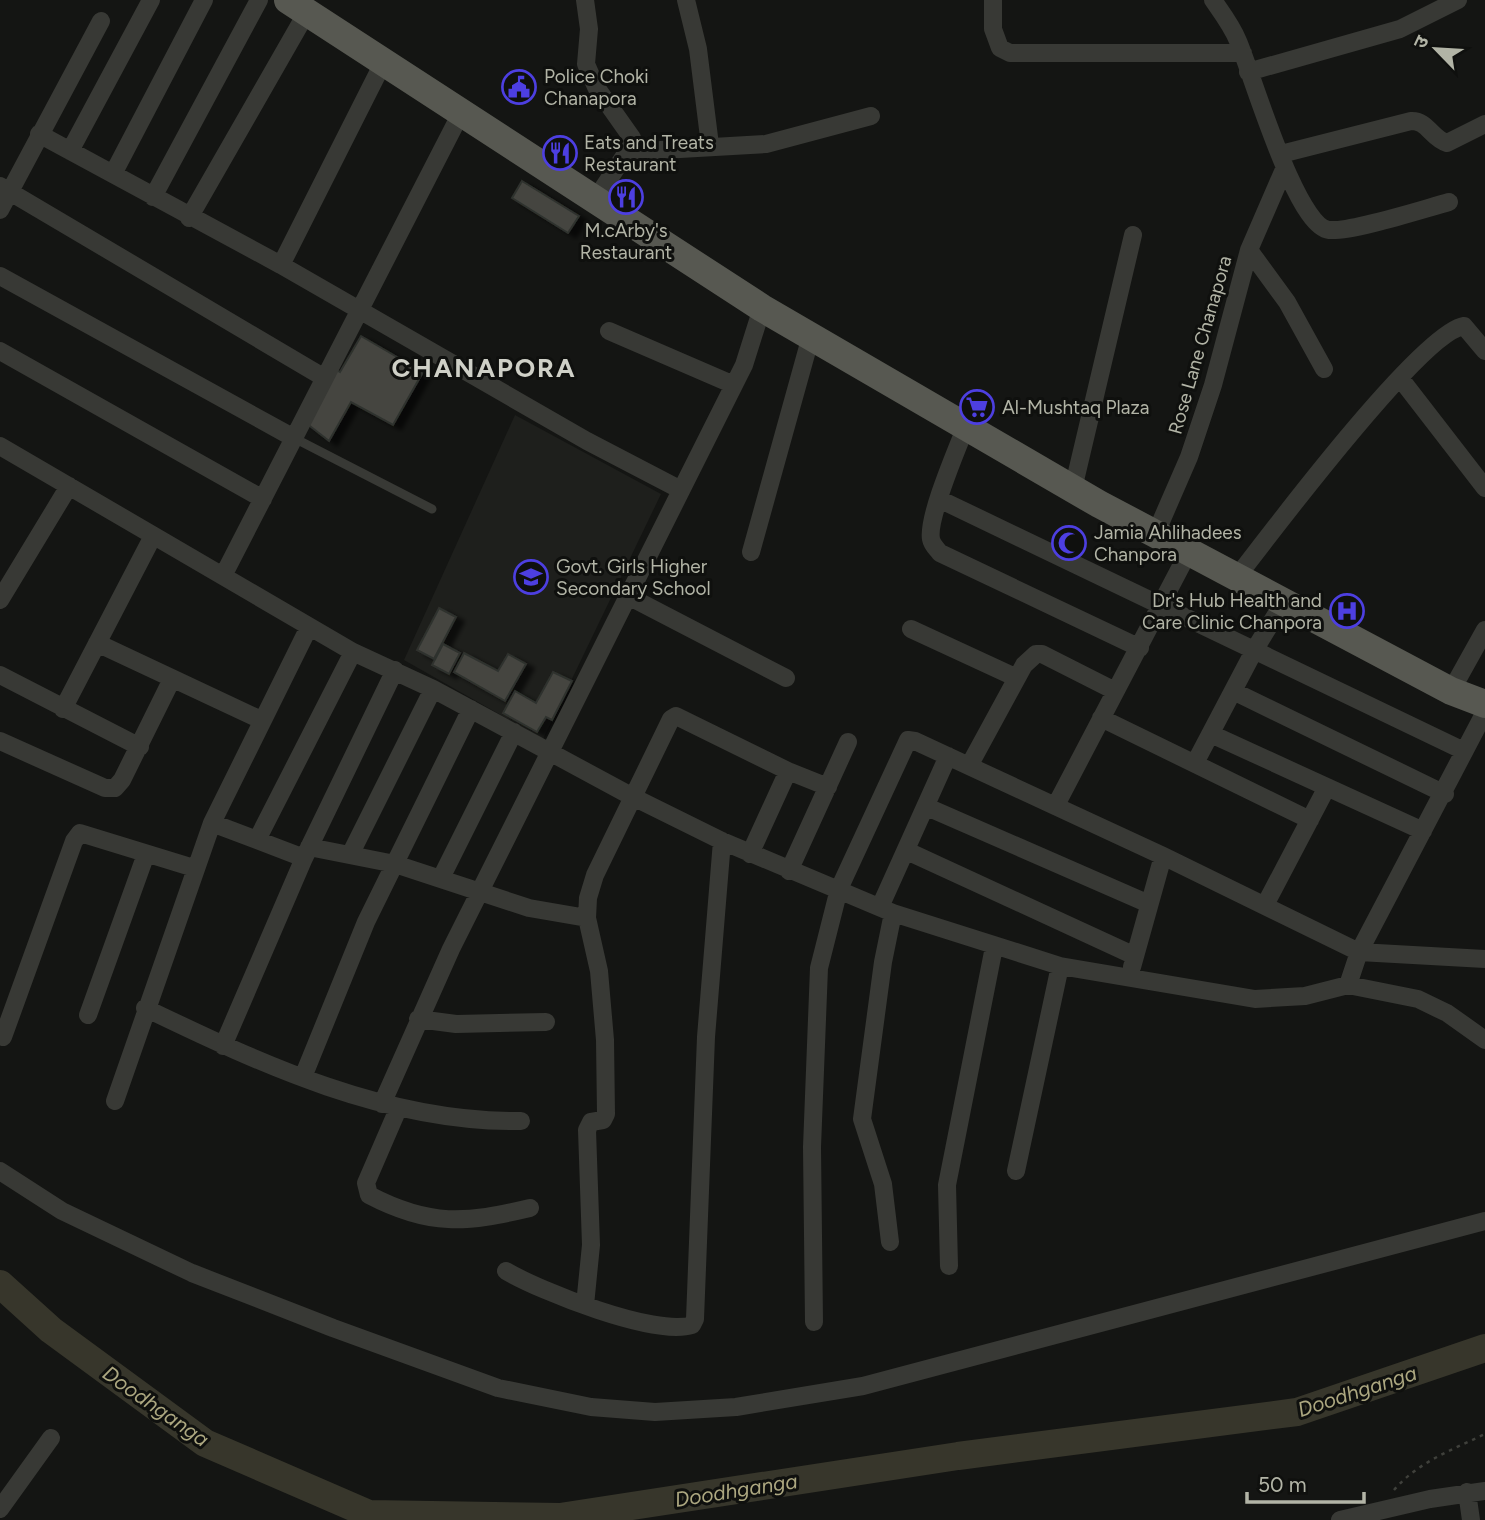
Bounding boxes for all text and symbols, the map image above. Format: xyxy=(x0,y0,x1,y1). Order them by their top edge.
north arrow xyxy=(1401,14,1471,84)
text: उ xyxy=(1408,31,1434,52)
place label: Police Choki Chanapora xyxy=(544,65,649,110)
public building icon: Police Choki Chanapora xyxy=(500,68,538,106)
place label: Eats and Treats Restaurant xyxy=(584,131,714,176)
restaurant icon: Eats and Treats Restaurant xyxy=(541,134,579,172)
restaurant icon: M.cArby's Restaurant xyxy=(607,178,645,216)
place label: M.cArby's Restaurant xyxy=(580,219,672,264)
street label: Rose Lane Chanapora xyxy=(1163,253,1237,437)
district label: CHANAPORA xyxy=(391,352,577,384)
supermarket icon: Al-Mushtaq Plaza xyxy=(958,388,996,426)
place label: Al-Mushtaq Plaza xyxy=(1002,396,1150,419)
place label: Jamia Ahlihadees Chanpora xyxy=(1094,521,1242,566)
mosque icon: Jamia Ahlihadees Chanpora xyxy=(1050,524,1088,562)
place label: Govt. Girls Higher Secondary School xyxy=(556,555,711,600)
school or university icon: Govt. Girls Higher Secondary School xyxy=(512,558,550,596)
place label: Dr's Hub Health and Care Clinic Chanpora xyxy=(1142,589,1322,634)
hospital icon: Dr's Hub Health and Care Clinic Chanpora xyxy=(1328,592,1366,630)
water label: Doodhganga xyxy=(98,1360,214,1452)
water label: Doodhganga xyxy=(1294,1360,1420,1422)
scale bar xyxy=(1247,1460,1364,1504)
water label: Doodhganga xyxy=(673,1468,799,1512)
text: 50 m xyxy=(1258,1472,1307,1497)

